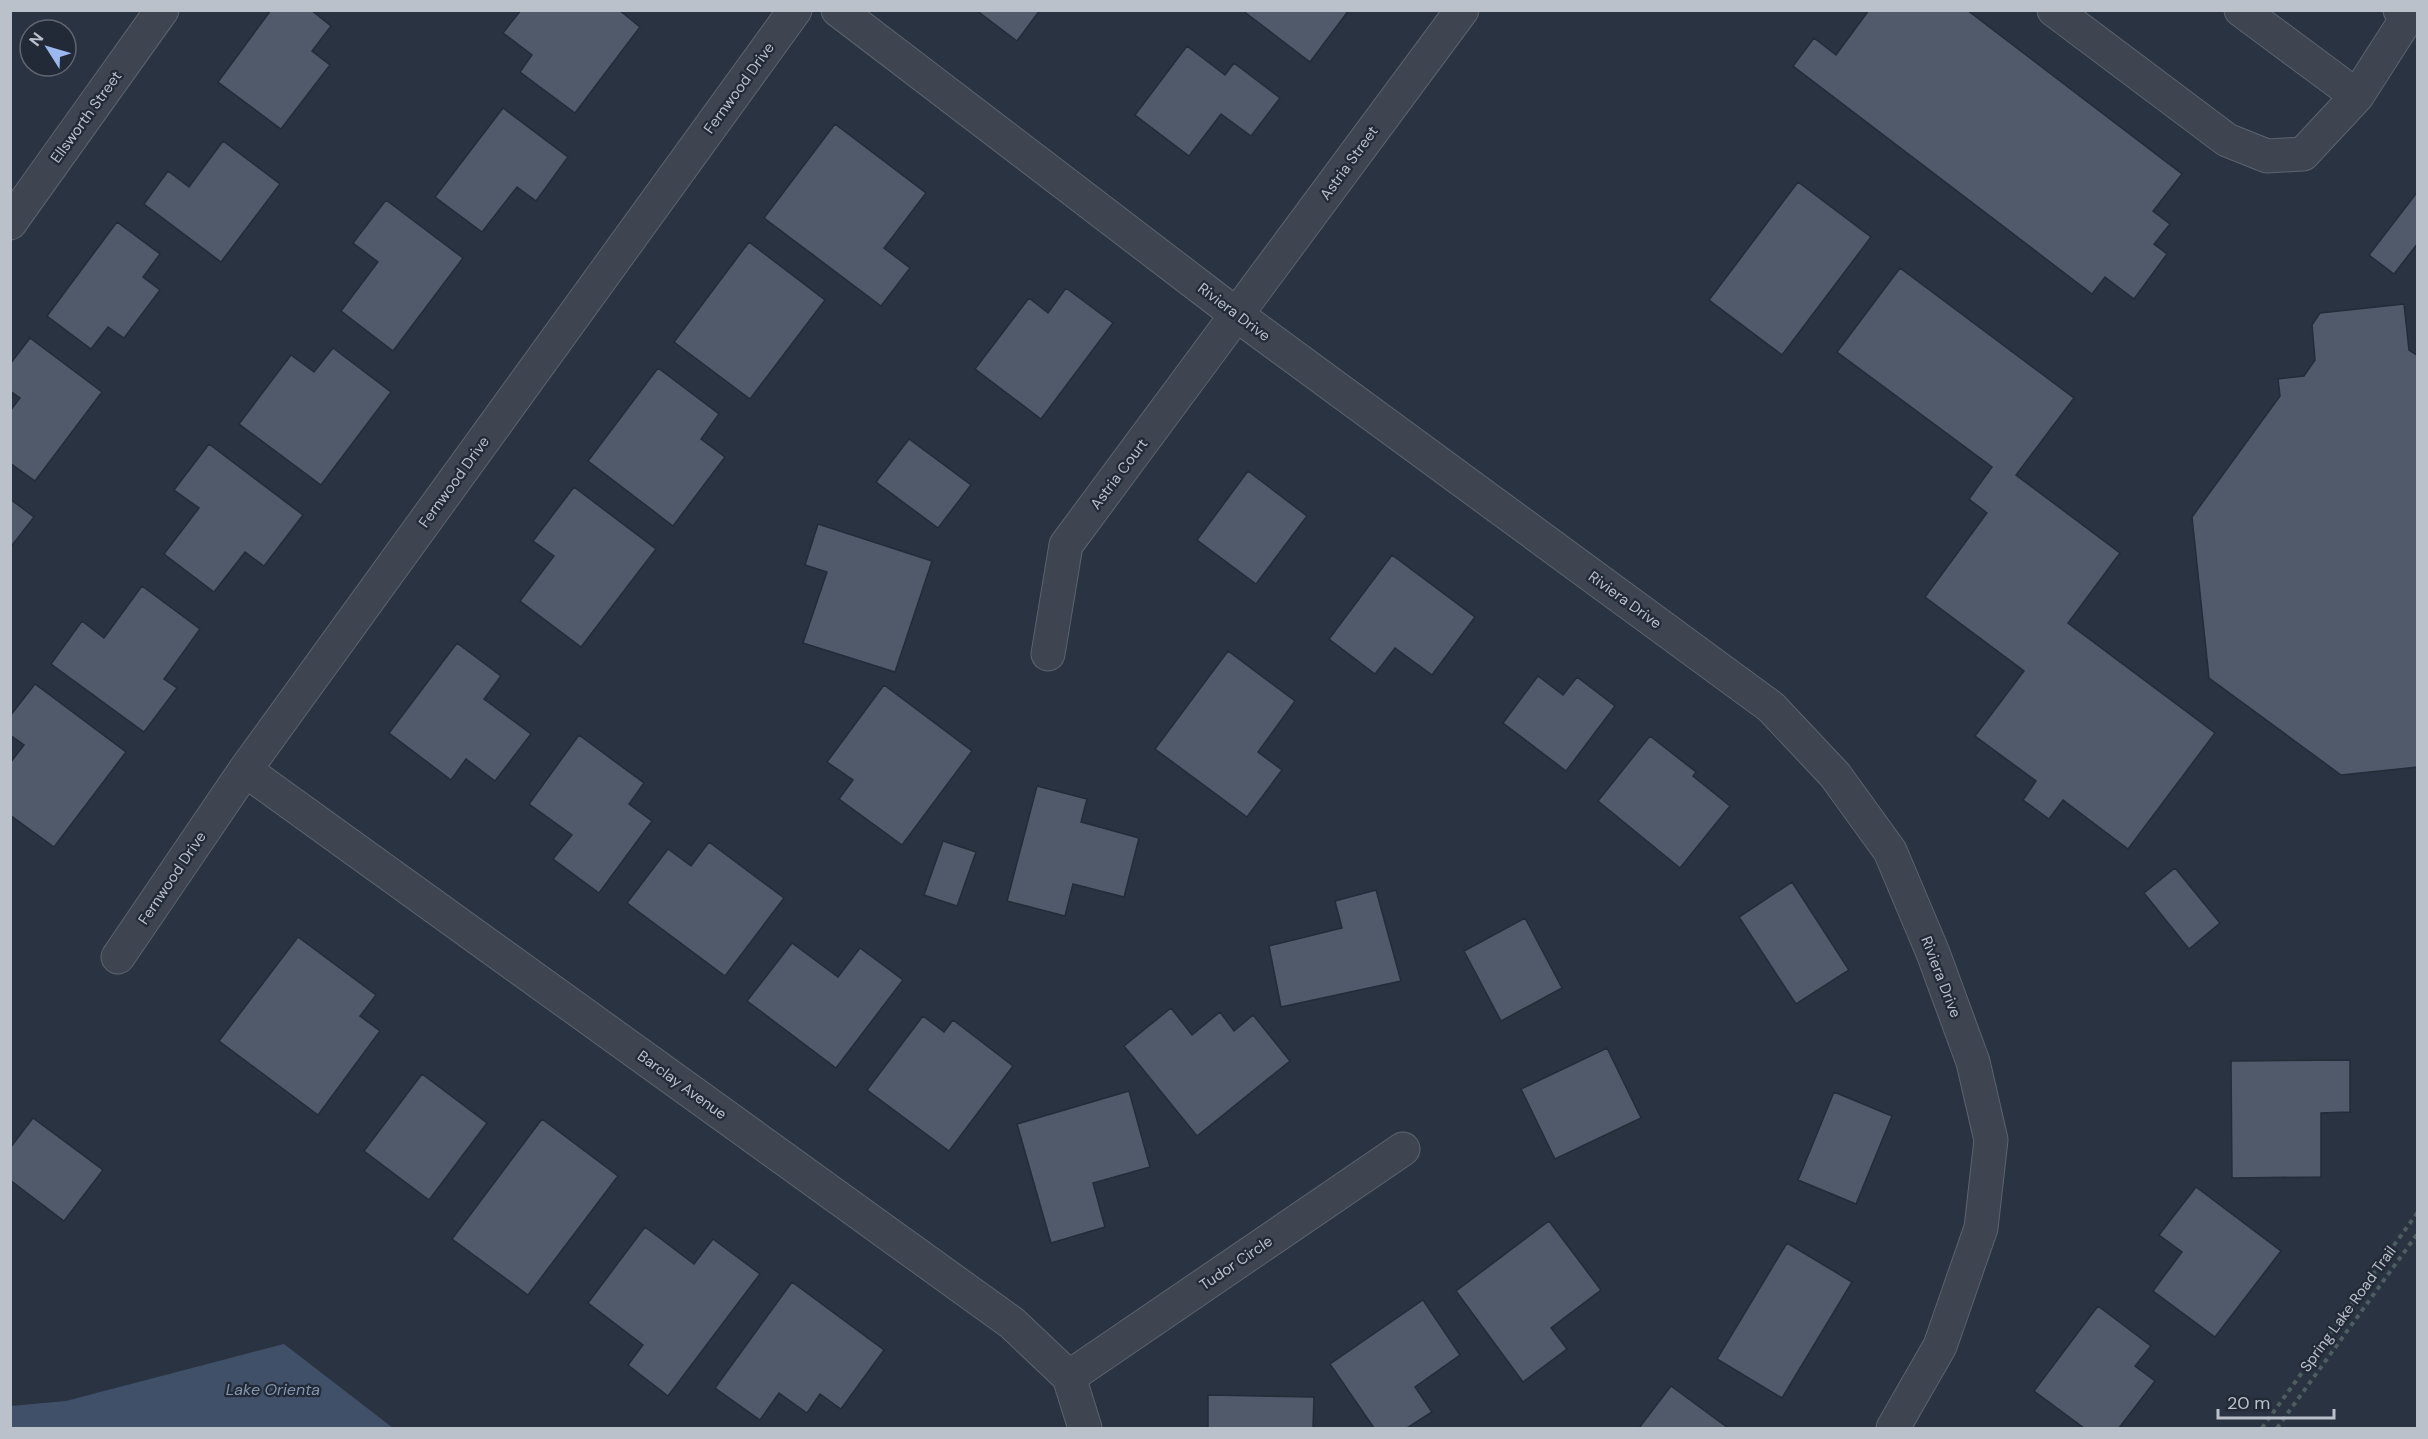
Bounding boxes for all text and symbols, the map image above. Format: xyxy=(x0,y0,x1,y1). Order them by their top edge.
north arrow xyxy=(18,18,78,78)
text: N xyxy=(25,28,48,50)
street label: Fernwood Drive xyxy=(699,38,779,138)
street label: Ellsworth Street xyxy=(46,67,126,167)
street label: Astria Street xyxy=(1315,122,1383,204)
street label: Riviera Drive xyxy=(1194,278,1274,346)
street label: Fernwood Drive xyxy=(414,432,494,532)
street label: Astria Court xyxy=(1086,434,1152,514)
street label: Riviera Drive xyxy=(1584,567,1666,633)
street label: Fernwood Drive xyxy=(133,828,211,928)
street label: Riviera Drive xyxy=(1916,933,1966,1021)
street label: Barclay Avenue xyxy=(633,1046,731,1124)
street label: Tudor Circle xyxy=(1196,1231,1276,1295)
street label: Spring Lake Road Trail xyxy=(2296,1242,2400,1376)
water label: Lake Orienta xyxy=(226,1379,320,1400)
scale bar xyxy=(2218,1382,2334,1420)
text: 20 m xyxy=(2227,1391,2270,1415)

